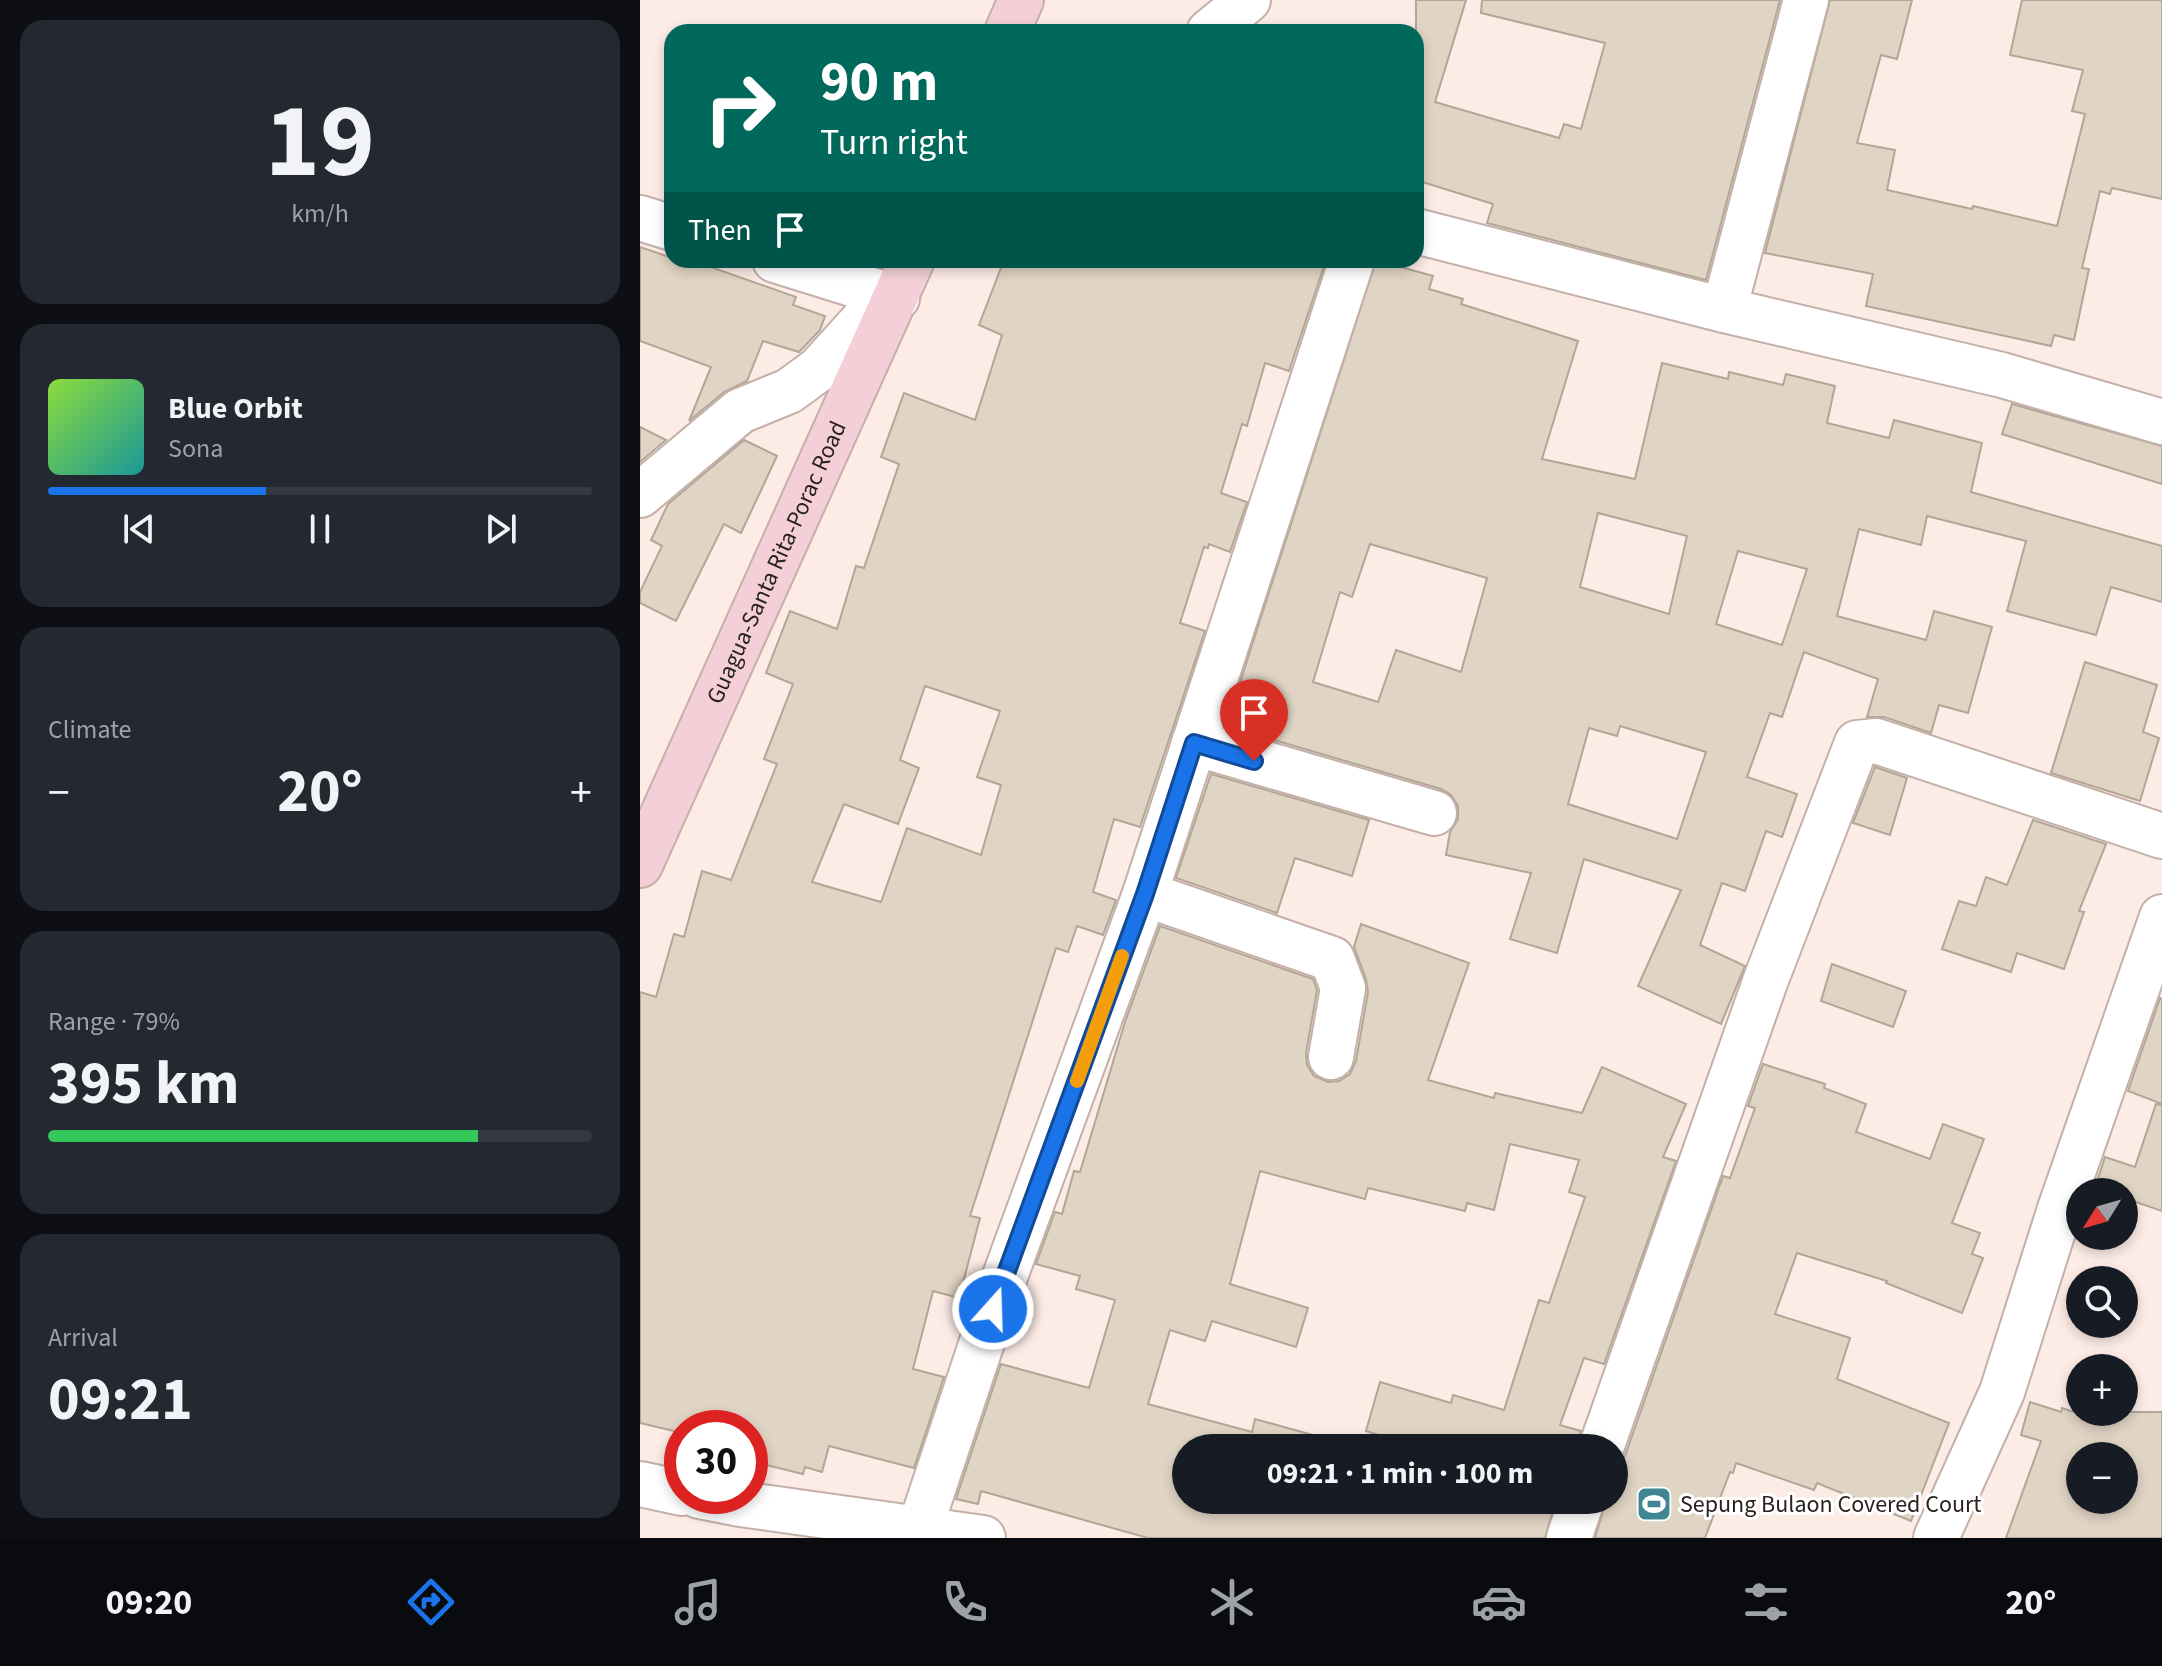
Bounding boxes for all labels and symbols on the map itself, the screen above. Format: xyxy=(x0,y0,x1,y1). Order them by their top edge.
street label: Guagua-Santa Rita-Porac Road xyxy=(697,415,855,709)
pin xyxy=(1220,679,1288,761)
north arrow xyxy=(2066,1178,2138,1250)
position arrow xyxy=(951,1267,1035,1351)
speed limit sign: 30 xyxy=(664,1410,768,1514)
sports icon: Sepung Bulaon Covered Court xyxy=(1635,1485,1673,1523)
place label: Sepung Bulaon Covered Court xyxy=(1680,1487,1981,1522)

